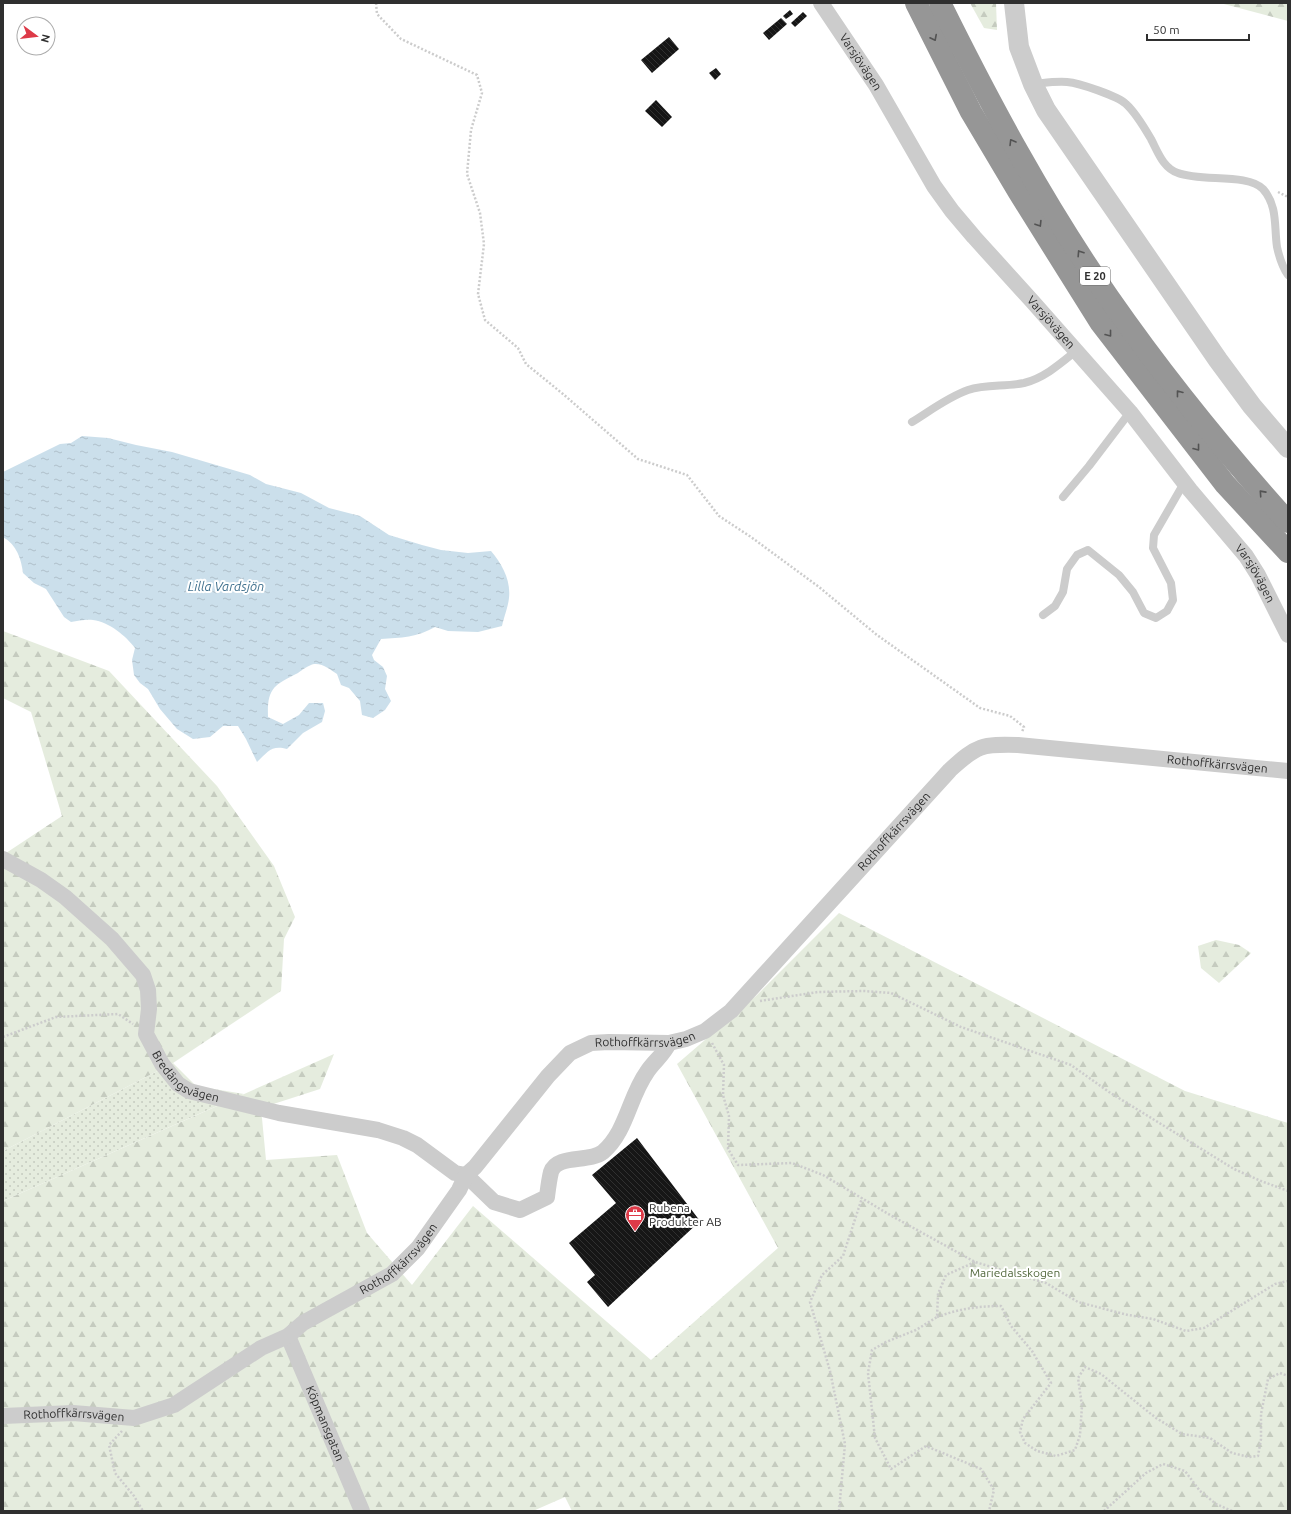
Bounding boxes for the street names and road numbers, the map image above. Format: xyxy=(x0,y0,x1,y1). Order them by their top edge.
street label: Varsjövägen xyxy=(837,31,885,92)
road number: E 20 xyxy=(1080,267,1110,285)
street label: Varsjövägen xyxy=(1025,293,1078,351)
street label: Varsjövägen xyxy=(1233,541,1278,604)
street label: Rothoffkärrsvägen xyxy=(1166,752,1268,775)
street label: Rothoffkärrsvägen xyxy=(855,789,933,873)
street label: Rothoffkärrsvägen xyxy=(595,1029,697,1049)
street label: Bredängsvägen xyxy=(150,1048,220,1104)
street label: Rothoffkärrsvägen xyxy=(357,1221,439,1297)
street label: Köpmansgatan xyxy=(304,1384,347,1463)
street label: Rothoffkärrsvägen xyxy=(23,1406,125,1423)

